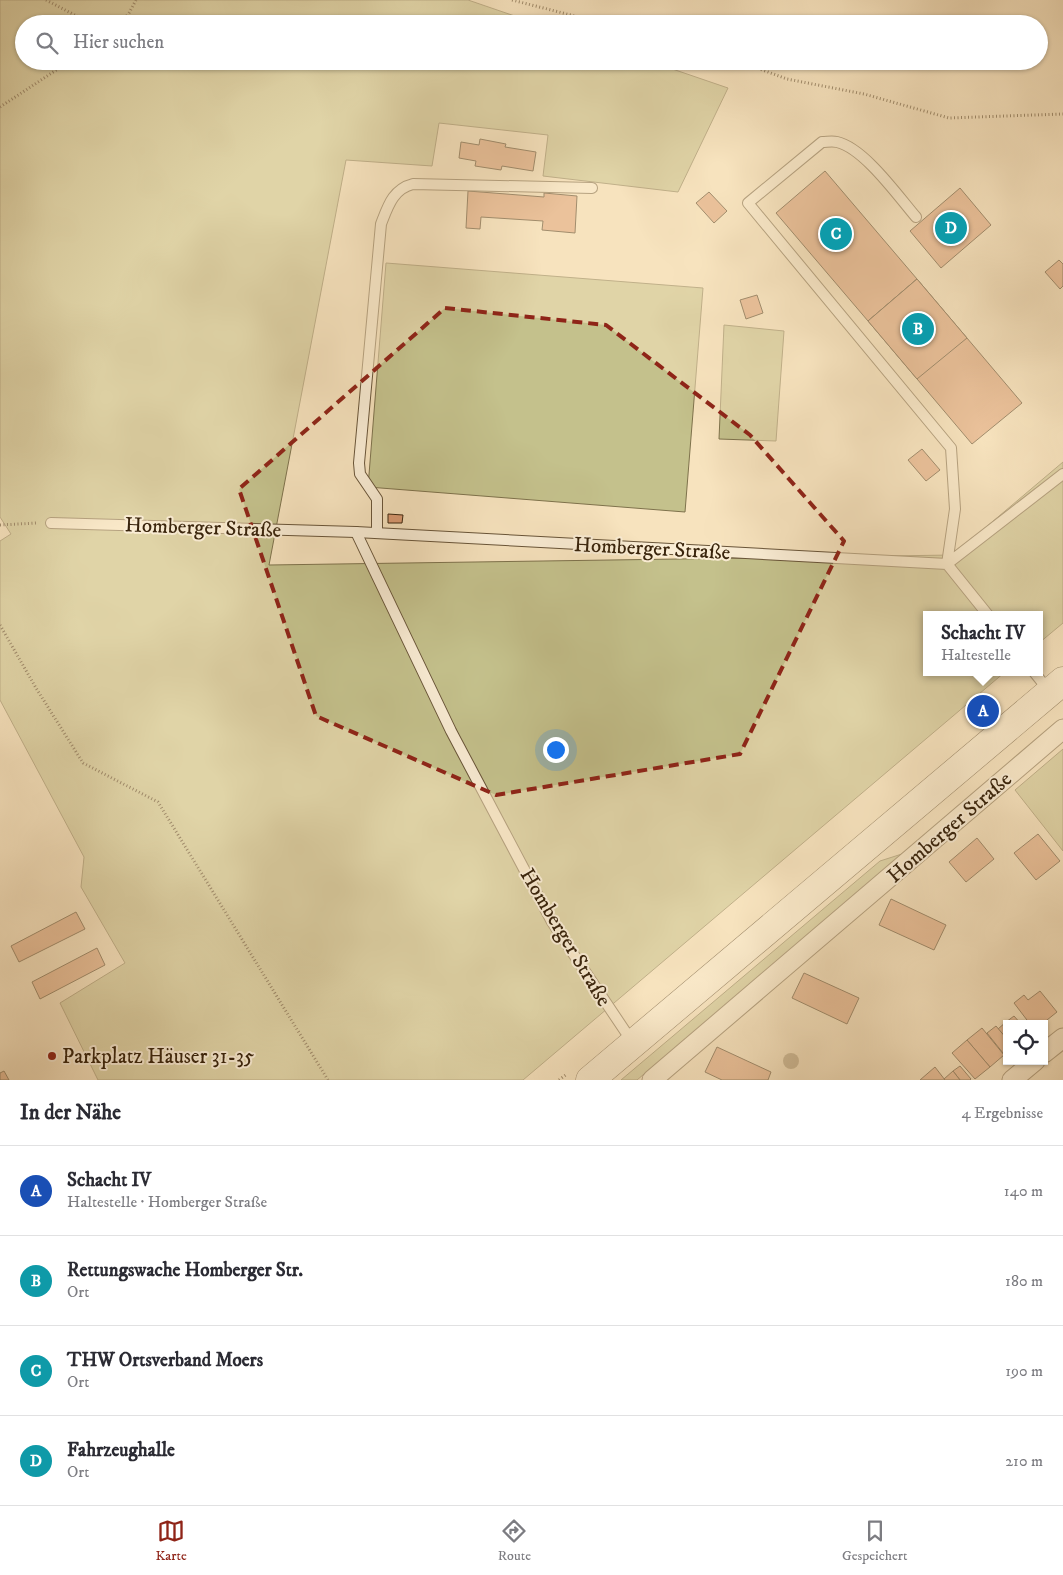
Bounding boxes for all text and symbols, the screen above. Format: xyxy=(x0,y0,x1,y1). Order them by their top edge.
search box xyxy=(15,15,1048,70)
icon: search xyxy=(33,29,61,57)
text: Hier suchen xyxy=(73,31,164,54)
pin: D xyxy=(935,209,967,247)
pin: C xyxy=(820,215,852,253)
pin: B xyxy=(902,310,934,348)
street label: Homberger Straße xyxy=(124,512,282,544)
street label: Homberger Straße xyxy=(573,532,731,566)
popup xyxy=(923,611,1043,676)
text: Schacht IV xyxy=(941,622,1025,645)
text: Haltestelle xyxy=(941,645,1011,665)
pin: A xyxy=(967,692,999,730)
your location xyxy=(543,737,569,763)
street label: Homberger Straße xyxy=(882,766,1018,889)
street label: Homberger Straße xyxy=(514,864,617,1012)
map controls xyxy=(1003,1020,1048,1065)
button: locate xyxy=(1003,1020,1048,1065)
place label: Parkplatz Häuser 31-35 xyxy=(62,1044,254,1070)
marker: Parkplatz Häuser 31-35 xyxy=(46,1050,58,1062)
text: In der Nähe xyxy=(20,1100,121,1126)
text: 4 Ergebnisse xyxy=(961,1103,1043,1123)
text: Schacht IV xyxy=(67,1169,151,1192)
text: A xyxy=(31,1181,41,1201)
text: 140 m xyxy=(1004,1181,1043,1201)
text: Haltestelle · Homberger Straße xyxy=(67,1192,267,1212)
text: Rettungswache Homberger Str. xyxy=(67,1259,303,1282)
text: B xyxy=(31,1271,41,1291)
text: 180 m xyxy=(1005,1271,1043,1291)
text: Ort xyxy=(67,1282,89,1302)
text: THW Ortsverband Moers xyxy=(67,1349,263,1372)
text: C xyxy=(31,1361,41,1381)
text: 190 m xyxy=(1005,1361,1043,1381)
text: Ort xyxy=(67,1372,89,1392)
text: Fahrzeughalle xyxy=(67,1439,175,1462)
text: D xyxy=(30,1451,42,1471)
text: 210 m xyxy=(1005,1451,1043,1471)
text: Ort xyxy=(67,1462,89,1482)
tab: Karte xyxy=(156,1517,187,1565)
tab: Route xyxy=(498,1517,531,1565)
tab: Gespeichert xyxy=(842,1517,907,1565)

